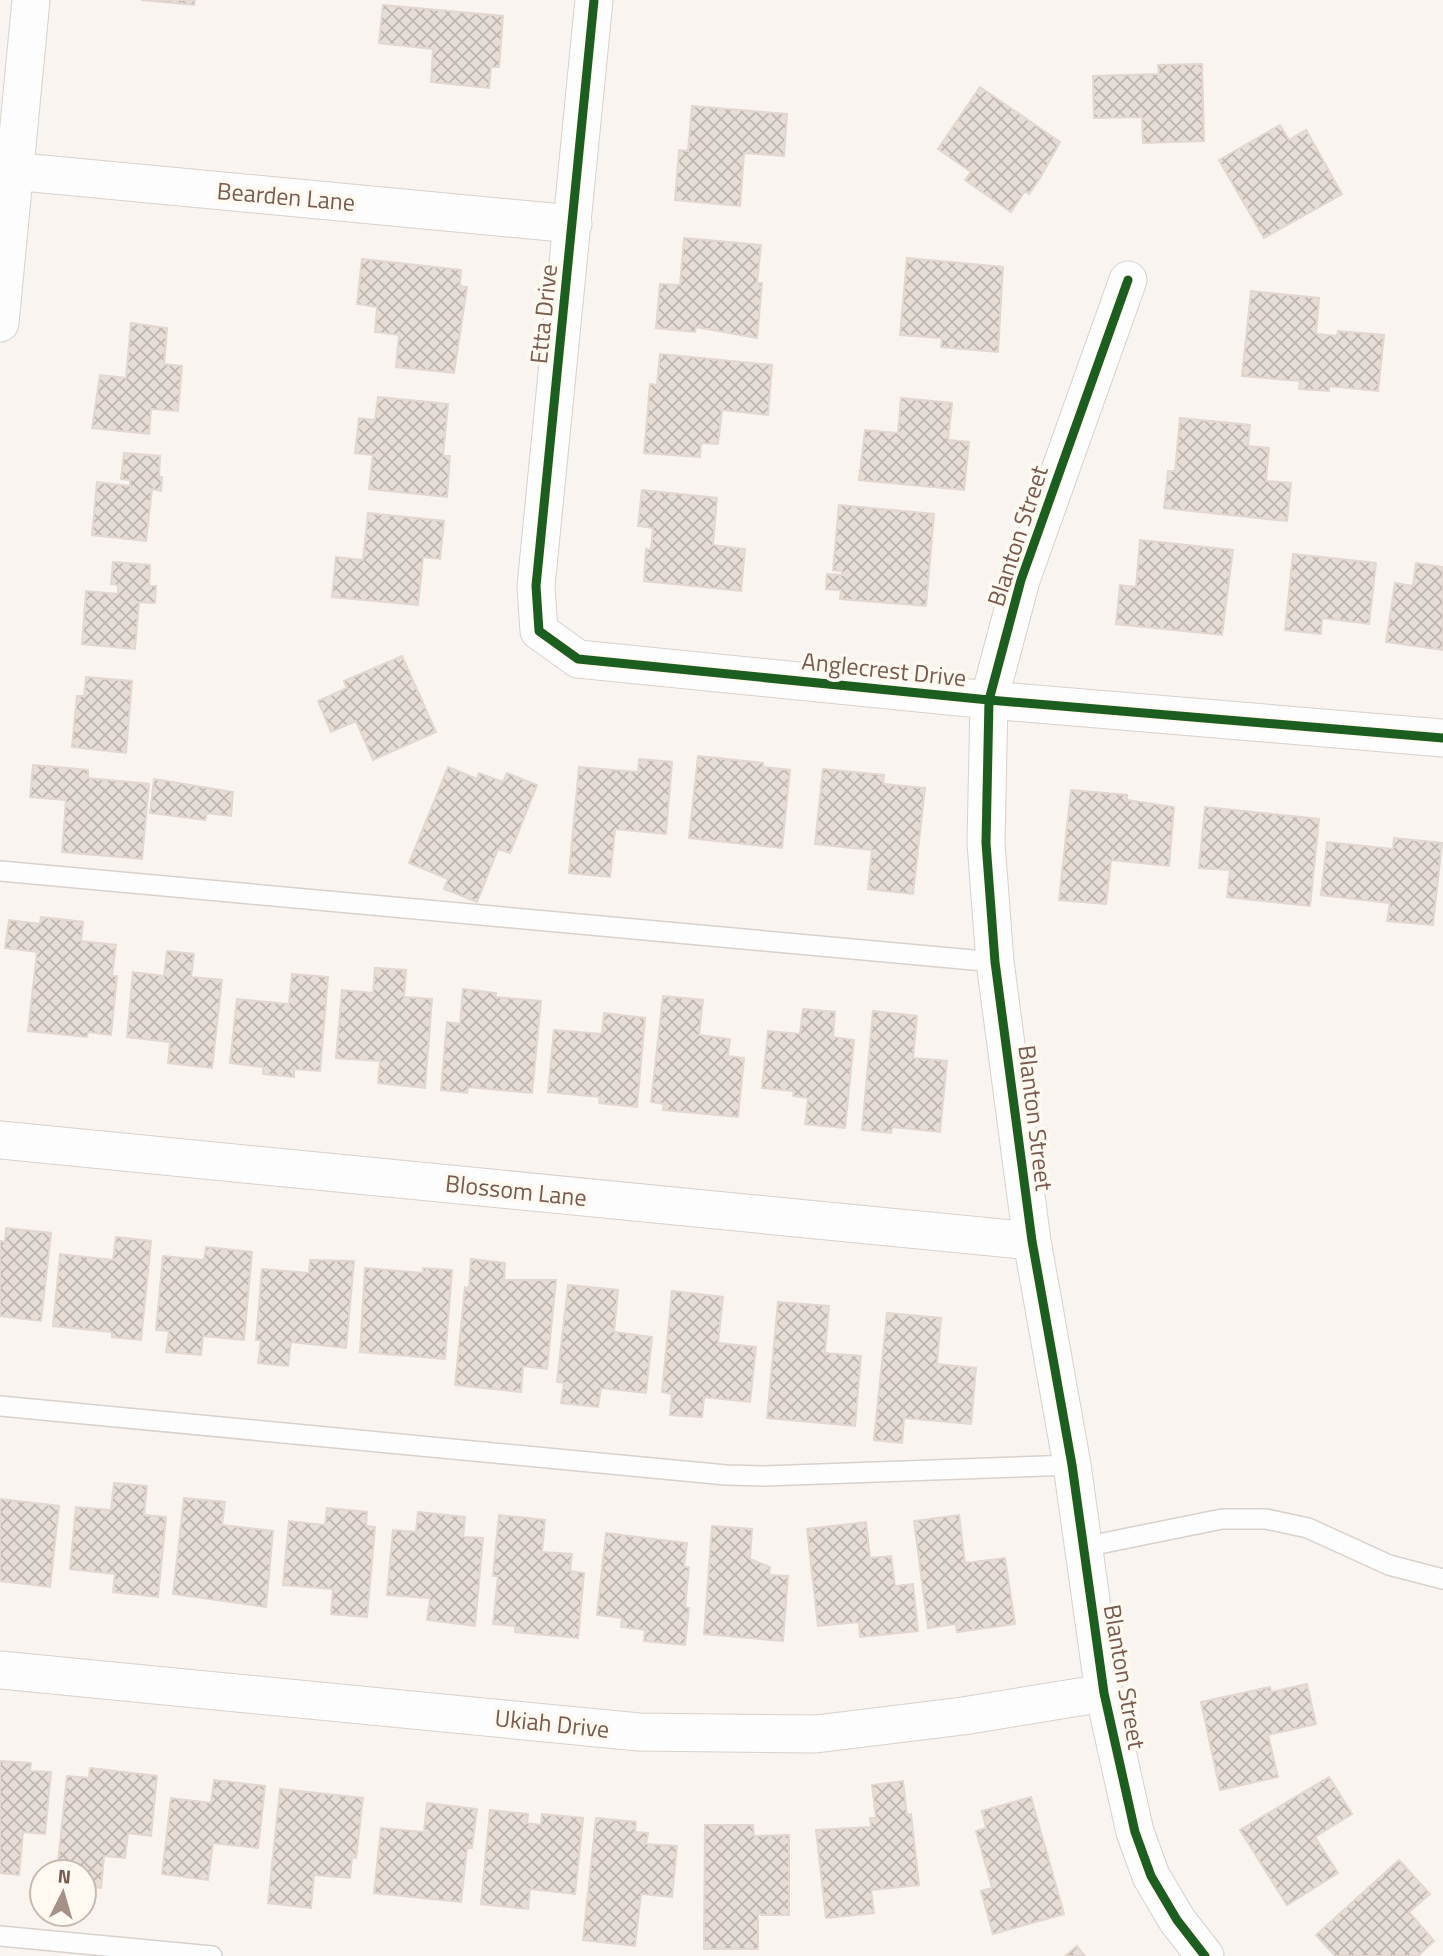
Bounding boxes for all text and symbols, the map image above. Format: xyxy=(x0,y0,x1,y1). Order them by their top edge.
street label: Bearden Lane xyxy=(216,172,357,220)
street label: Etta Drive xyxy=(520,262,566,365)
street label: Blanton Street xyxy=(977,460,1057,611)
street label: Anglecrest Drive xyxy=(800,642,968,696)
street label: Blanton Street xyxy=(1009,1043,1063,1193)
street label: Blossom Lane xyxy=(444,1165,589,1215)
street label: Blanton Street xyxy=(1095,1602,1156,1753)
street label: Ukiah Drive xyxy=(493,1699,611,1747)
north arrow xyxy=(28,1858,98,1928)
text: N xyxy=(57,1861,72,1891)

